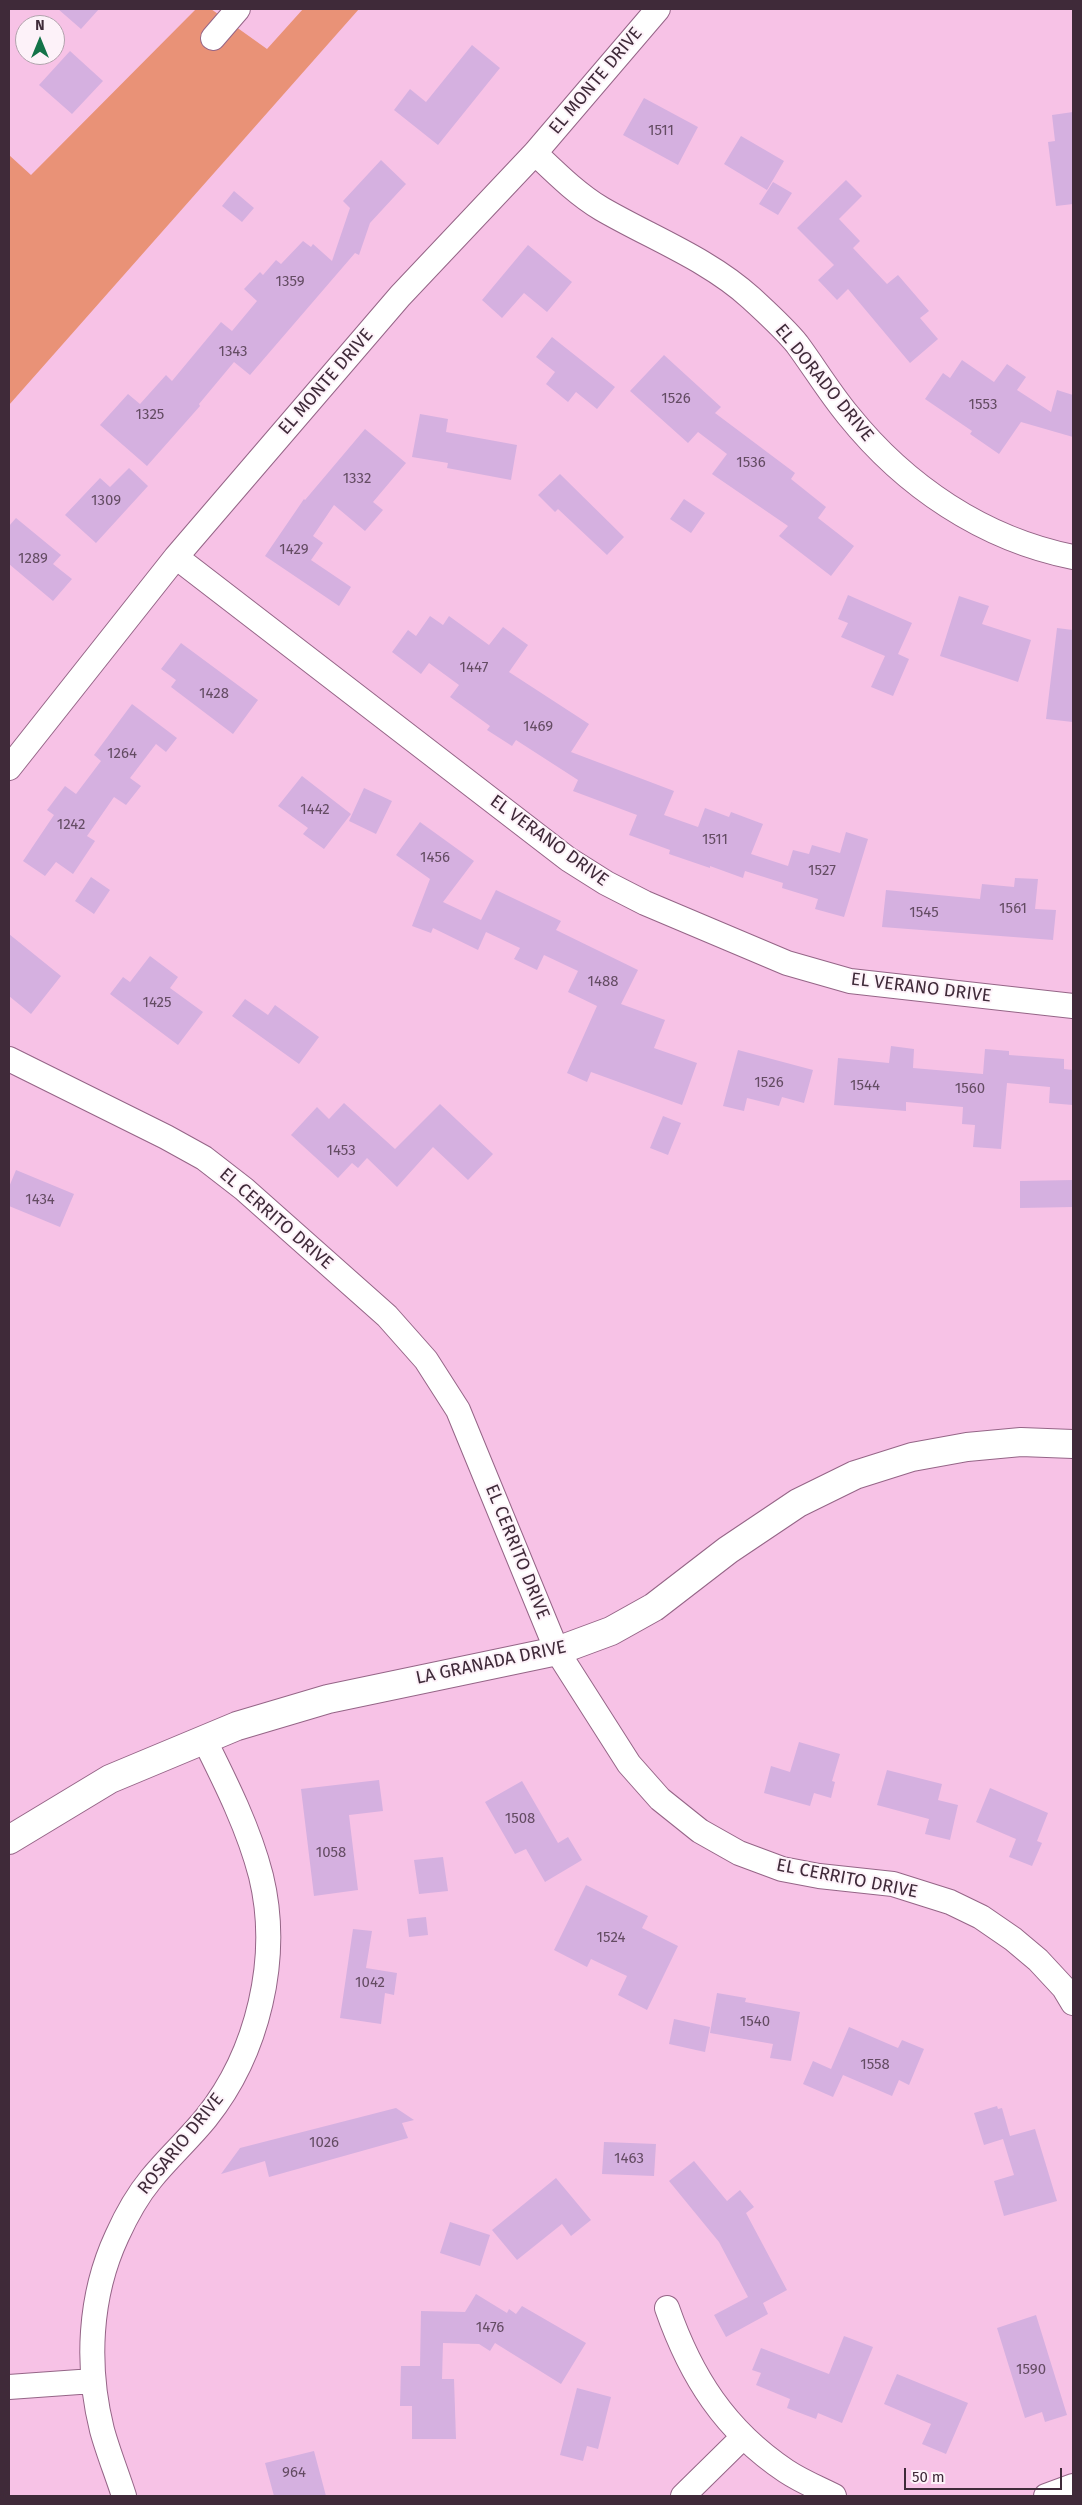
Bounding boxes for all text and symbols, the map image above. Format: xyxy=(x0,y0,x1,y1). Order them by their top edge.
north arrow xyxy=(15,15,65,65)
text: N xyxy=(35,17,45,34)
street label: EL MONTE DRIVE xyxy=(545,23,647,139)
house number: 1511 xyxy=(648,122,674,140)
house number: 1359 xyxy=(275,273,305,291)
street label: EL DORADO DRIVE xyxy=(770,320,878,446)
street label: EL MONTE DRIVE xyxy=(274,325,378,439)
house number: 1343 xyxy=(218,343,248,361)
house number: 1526 xyxy=(661,390,691,408)
house number: 1553 xyxy=(969,396,997,414)
house number: 1325 xyxy=(136,406,164,424)
house number: 1536 xyxy=(736,454,766,472)
house number: 1332 xyxy=(343,470,371,488)
house number: 1309 xyxy=(91,492,121,510)
house number: 1429 xyxy=(279,541,309,559)
house number: 1289 xyxy=(18,550,48,568)
house number: 1447 xyxy=(460,659,488,677)
house number: 1428 xyxy=(199,685,229,703)
house number: 1469 xyxy=(523,718,553,736)
house number: 1264 xyxy=(107,745,137,763)
street label: EL VERANO DRIVE xyxy=(486,791,612,891)
house number: 1442 xyxy=(300,801,330,819)
house number: 1242 xyxy=(57,816,85,834)
house number: 1511 xyxy=(702,831,728,849)
house number: 1456 xyxy=(420,849,450,867)
house number: 1527 xyxy=(808,862,836,880)
house number: 1561 xyxy=(999,900,1027,918)
house number: 1545 xyxy=(909,904,939,922)
street label: EL VERANO DRIVE xyxy=(850,969,992,1007)
house number: 1488 xyxy=(587,973,619,991)
house number: 1425 xyxy=(142,994,172,1012)
house number: 1526 xyxy=(754,1074,784,1092)
house number: 1544 xyxy=(850,1077,880,1095)
house number: 1560 xyxy=(955,1080,985,1098)
house number: 1453 xyxy=(326,1142,356,1160)
street label: EL CERRITO DRIVE xyxy=(215,1164,337,1274)
house number: 1434 xyxy=(25,1191,55,1209)
street label: EL CERRITO DRIVE xyxy=(480,1481,554,1623)
street label: LA GRANADA DRIVE xyxy=(414,1637,568,1689)
house number: 1508 xyxy=(505,1810,535,1828)
house number: 1058 xyxy=(316,1844,346,1862)
street label: EL CERRITO DRIVE xyxy=(775,1855,919,1903)
house number: 1524 xyxy=(597,1929,625,1947)
house number: 1042 xyxy=(355,1974,385,1992)
house number: 1540 xyxy=(740,2013,770,2031)
house number: 1558 xyxy=(860,2056,890,2074)
street label: ROSARIO DRIVE xyxy=(134,2089,228,2199)
house number: 1026 xyxy=(309,2134,339,2152)
house number: 1463 xyxy=(614,2150,644,2168)
house number: 1476 xyxy=(476,2319,504,2337)
house number: 1590 xyxy=(1016,2361,1046,2379)
scale bar xyxy=(907,2458,1064,2490)
house number: 964 xyxy=(282,2464,306,2482)
text: 50 m xyxy=(912,2468,945,2486)

